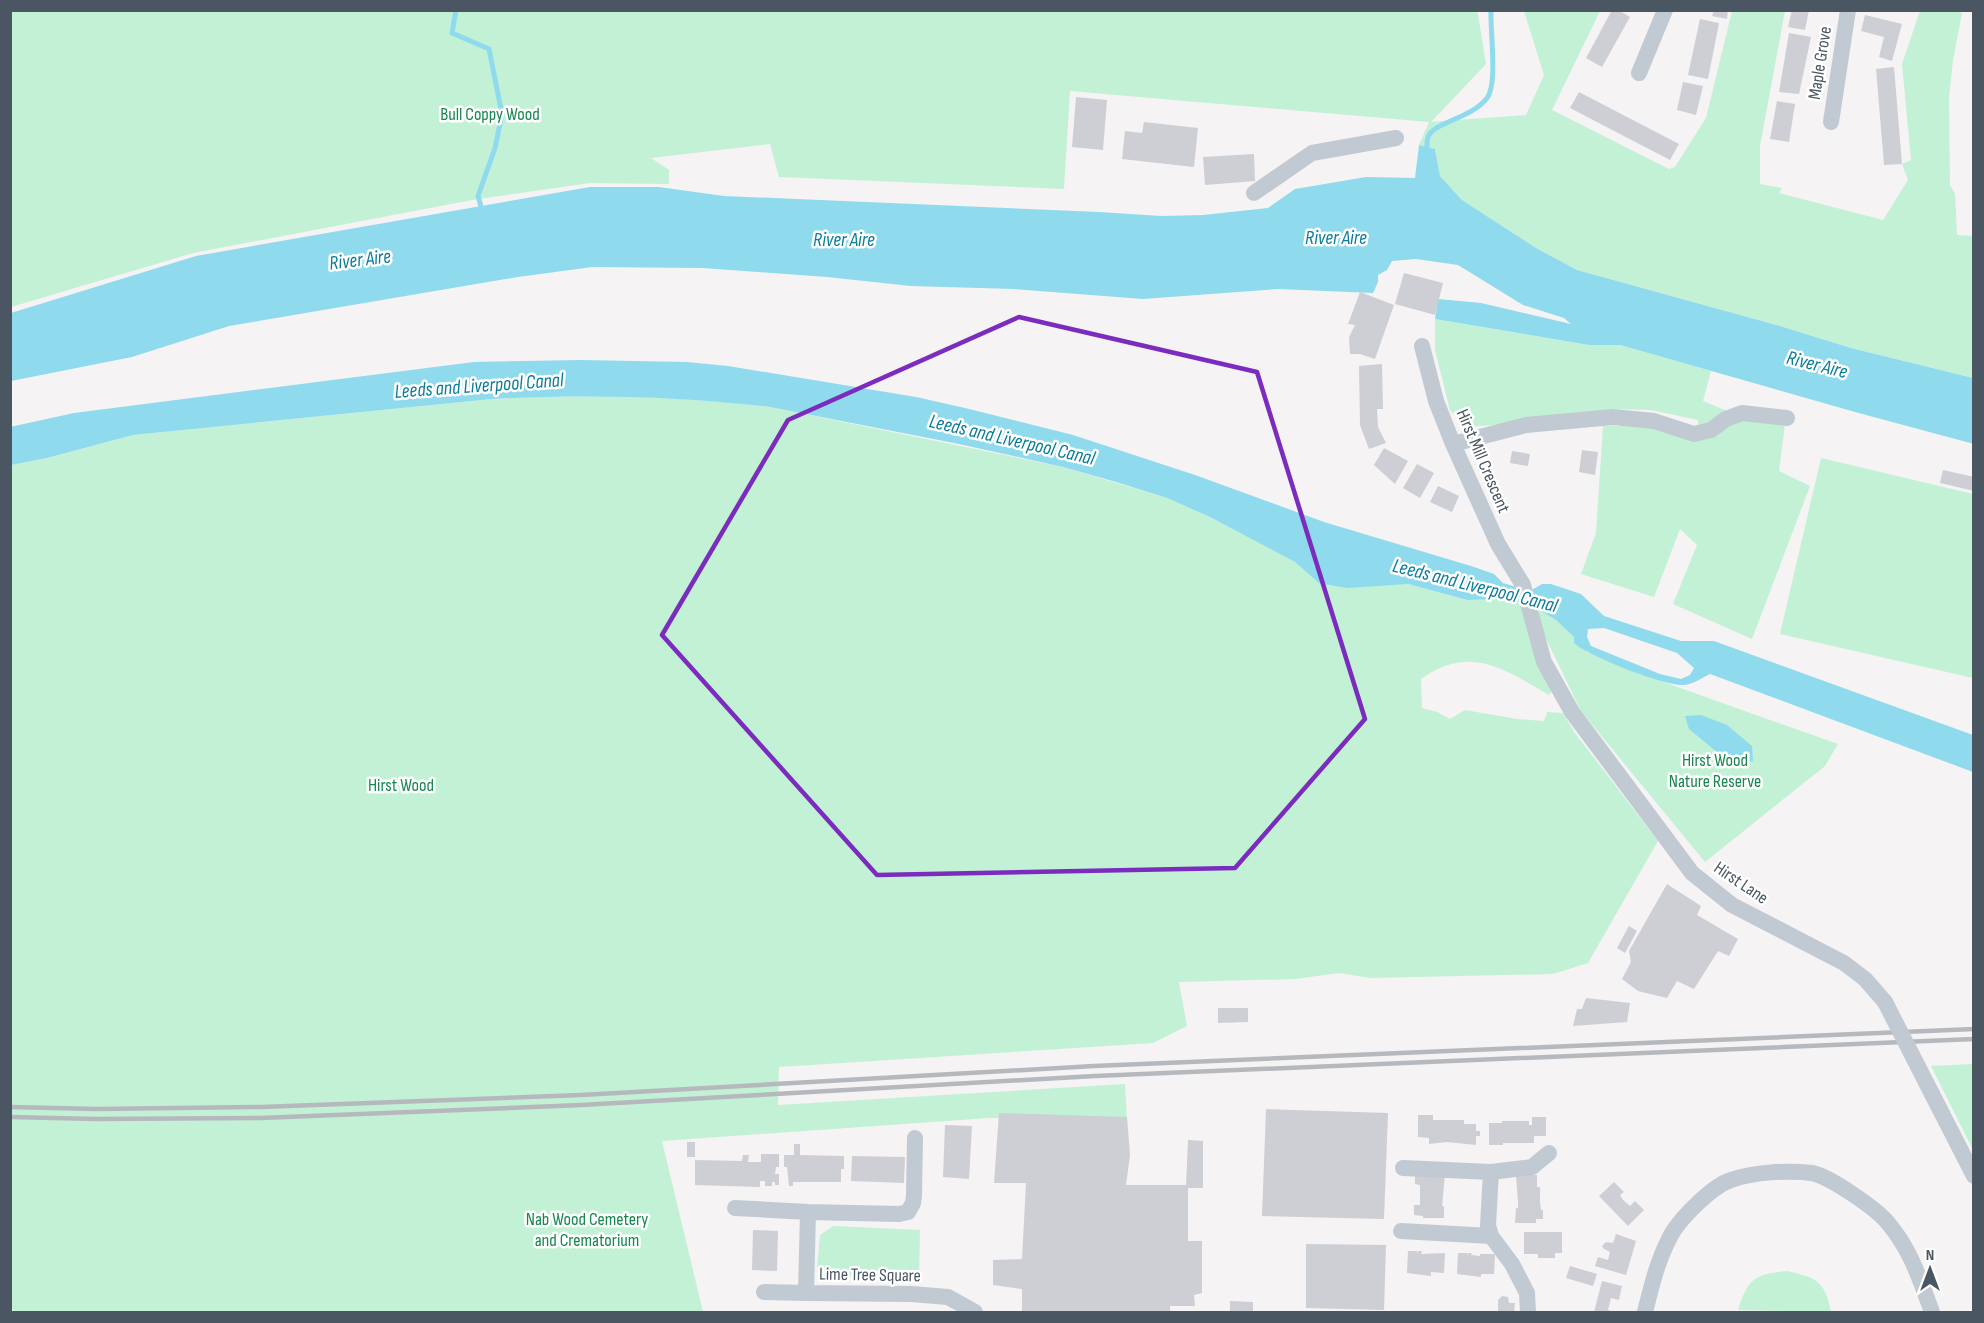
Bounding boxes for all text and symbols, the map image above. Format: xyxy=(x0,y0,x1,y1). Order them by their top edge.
street label: Maple Grove xyxy=(1804,25,1836,101)
park label: Bull Coppy Wood xyxy=(440,104,540,125)
water label: River Aire xyxy=(1305,226,1367,250)
water label: River Aire xyxy=(813,228,875,252)
water label: River Aire xyxy=(328,244,392,276)
water label: River Aire xyxy=(1784,346,1850,384)
water label: Leeds and Liverpool Canal xyxy=(394,368,566,404)
street label: Hirst Mill Crescent xyxy=(1452,406,1514,517)
water label: Leeds and Liverpool Canal xyxy=(927,409,1098,471)
water label: Leeds and Liverpool Canal xyxy=(1390,554,1561,618)
park label: Hirst Wood Nature Reserve xyxy=(1669,750,1761,792)
park label: Hirst Wood xyxy=(368,775,434,796)
street label: Hirst Lane xyxy=(1710,857,1772,909)
park label: Nab Wood Cemetery and Crematorium xyxy=(526,1209,648,1251)
north arrow xyxy=(1900,1239,1960,1299)
text: N xyxy=(1926,1246,1934,1265)
street label: Lime Tree Square xyxy=(819,1264,921,1286)

